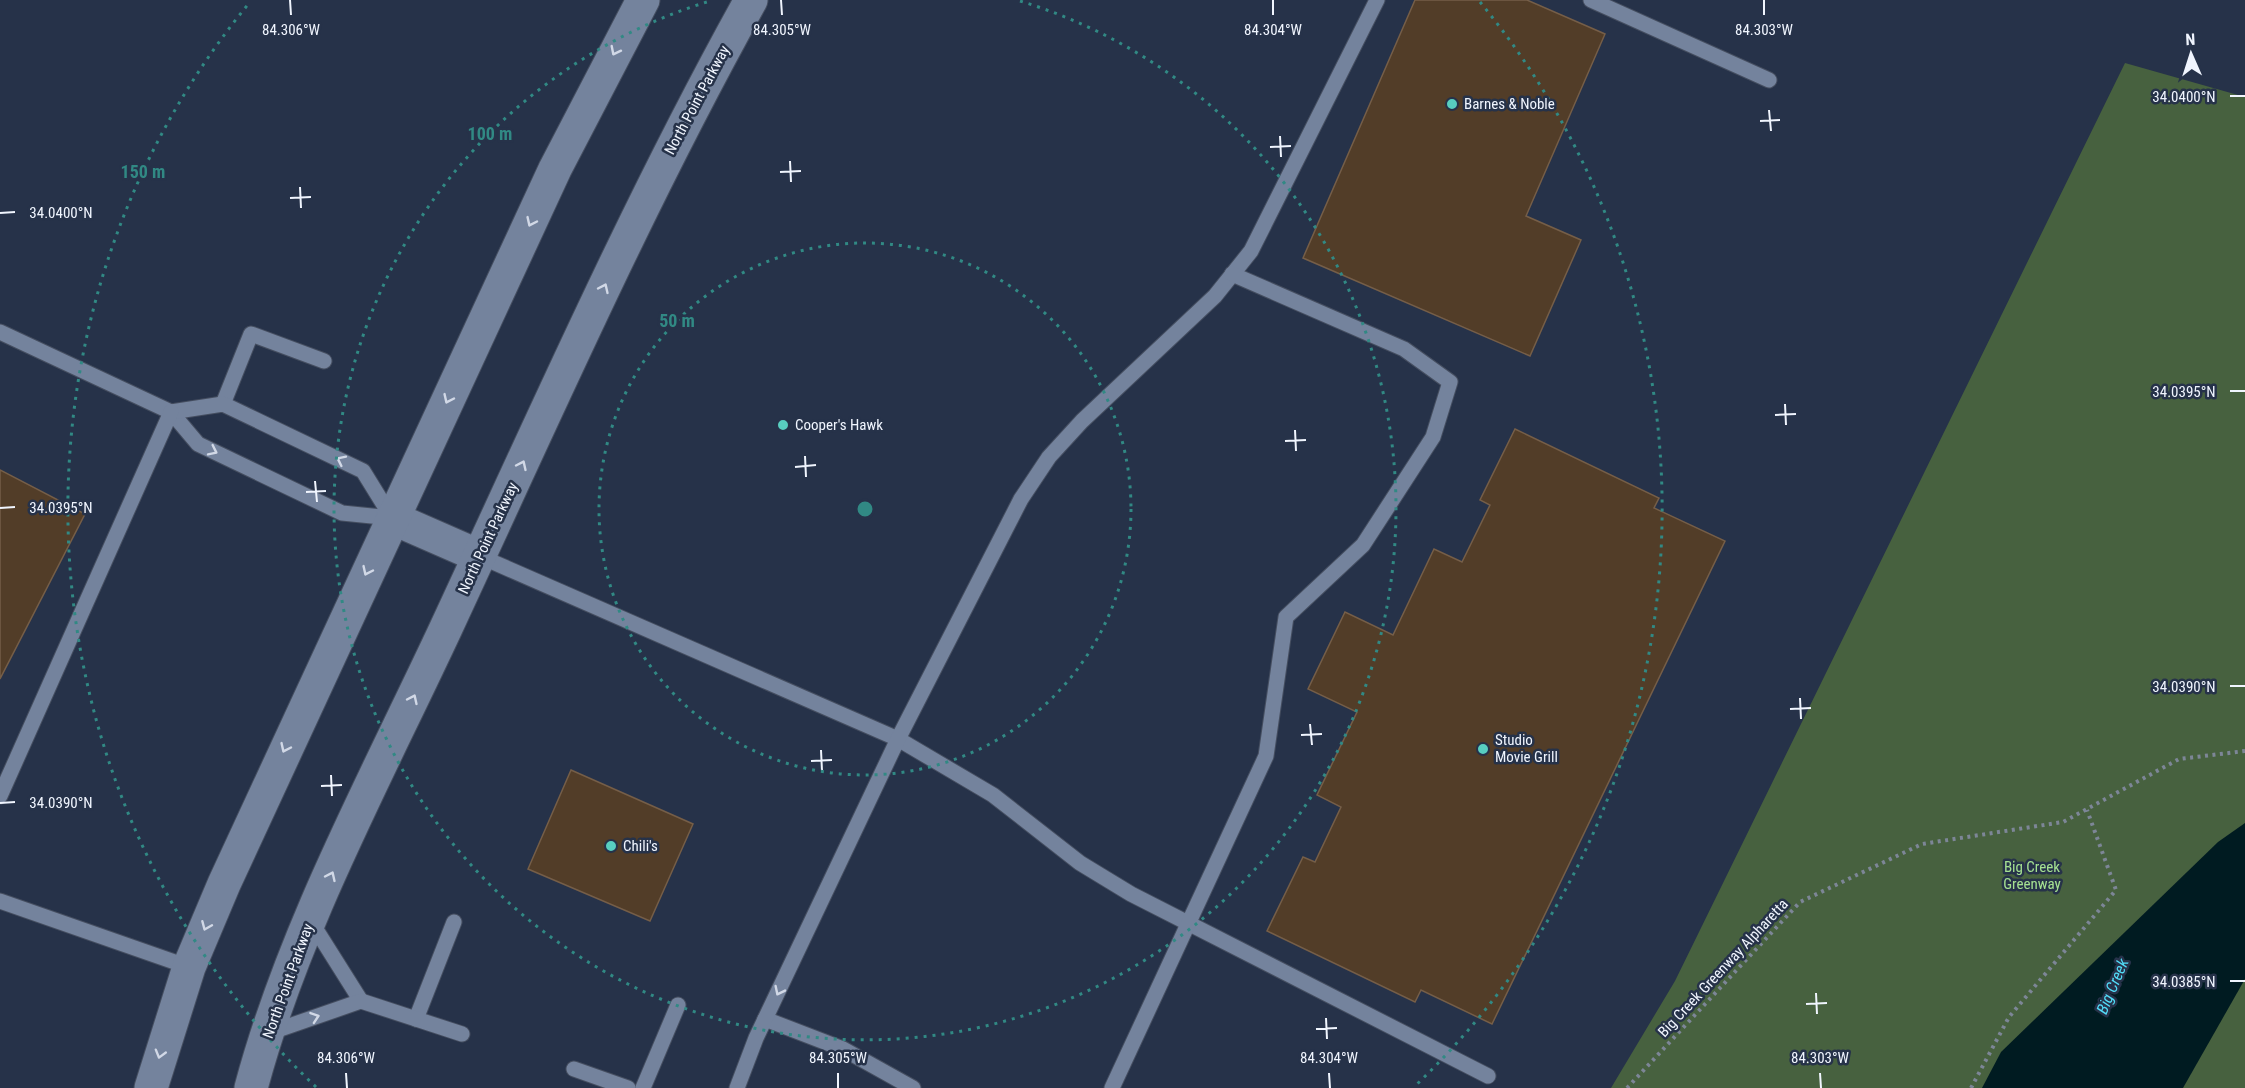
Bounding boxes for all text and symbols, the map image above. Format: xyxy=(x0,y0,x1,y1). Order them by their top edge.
text: 84.306°W xyxy=(262,21,321,39)
text: 84.305°W xyxy=(753,21,812,39)
text: 84.304°W xyxy=(1244,21,1303,39)
text: 84.303°W xyxy=(1735,21,1794,39)
north arrow xyxy=(2161,24,2221,84)
text: N xyxy=(2185,30,2196,49)
street label: North Point Parkway xyxy=(661,42,733,158)
one-way arrow xyxy=(611,45,622,56)
text: 34.0400°N xyxy=(2152,88,2216,106)
place label: Barnes & Noble xyxy=(1464,95,1555,113)
marker: Barnes & Noble xyxy=(1445,97,1459,111)
text: 100 m xyxy=(468,123,512,144)
text: 150 m xyxy=(121,161,165,182)
text: 34.0400°N xyxy=(29,204,93,222)
one-way arrow xyxy=(526,216,538,227)
one-way arrow xyxy=(597,283,609,294)
text: 50 m xyxy=(659,310,695,331)
text: 34.0395°N xyxy=(2152,383,2216,401)
one-way arrow xyxy=(443,392,455,403)
place label: Cooper's Hawk xyxy=(795,416,883,434)
marker: Cooper's Hawk xyxy=(776,418,790,432)
one-way arrow xyxy=(207,444,218,456)
one-way arrow xyxy=(336,456,347,468)
one-way arrow xyxy=(515,460,527,471)
street label: North Point Parkway xyxy=(454,479,522,597)
text: 34.0395°N xyxy=(29,499,93,517)
centre of rings xyxy=(855,499,875,519)
one-way arrow xyxy=(362,565,374,576)
text: 34.0390°N xyxy=(2152,678,2216,696)
one-way arrow xyxy=(405,694,417,705)
place label: Studio Movie Grill xyxy=(1495,731,1558,766)
one-way arrow xyxy=(281,742,293,753)
marker: Studio Movie Grill xyxy=(1476,742,1490,756)
text: 34.0390°N xyxy=(29,794,93,812)
place label: Chili's xyxy=(623,837,658,855)
marker: Chili's xyxy=(604,839,618,853)
park label: Big Creek Greenway xyxy=(2003,858,2061,893)
one-way arrow xyxy=(323,871,335,882)
street label: Big Creek Greenway Alpharetta xyxy=(1654,895,1792,1041)
one-way arrow xyxy=(201,920,213,931)
street label: North Point Parkway xyxy=(259,921,317,1041)
water label: Big Creek xyxy=(2092,955,2133,1017)
text: 34.0385°N xyxy=(2152,973,2216,991)
one-way arrow xyxy=(774,984,786,995)
one-way arrow xyxy=(309,1011,320,1024)
one-way arrow xyxy=(155,1049,167,1059)
text: 84.306°W xyxy=(317,1049,376,1067)
text: 84.305°W xyxy=(809,1049,868,1067)
text: 84.304°W xyxy=(1300,1049,1359,1067)
text: 84.303°W xyxy=(1791,1049,1850,1067)

